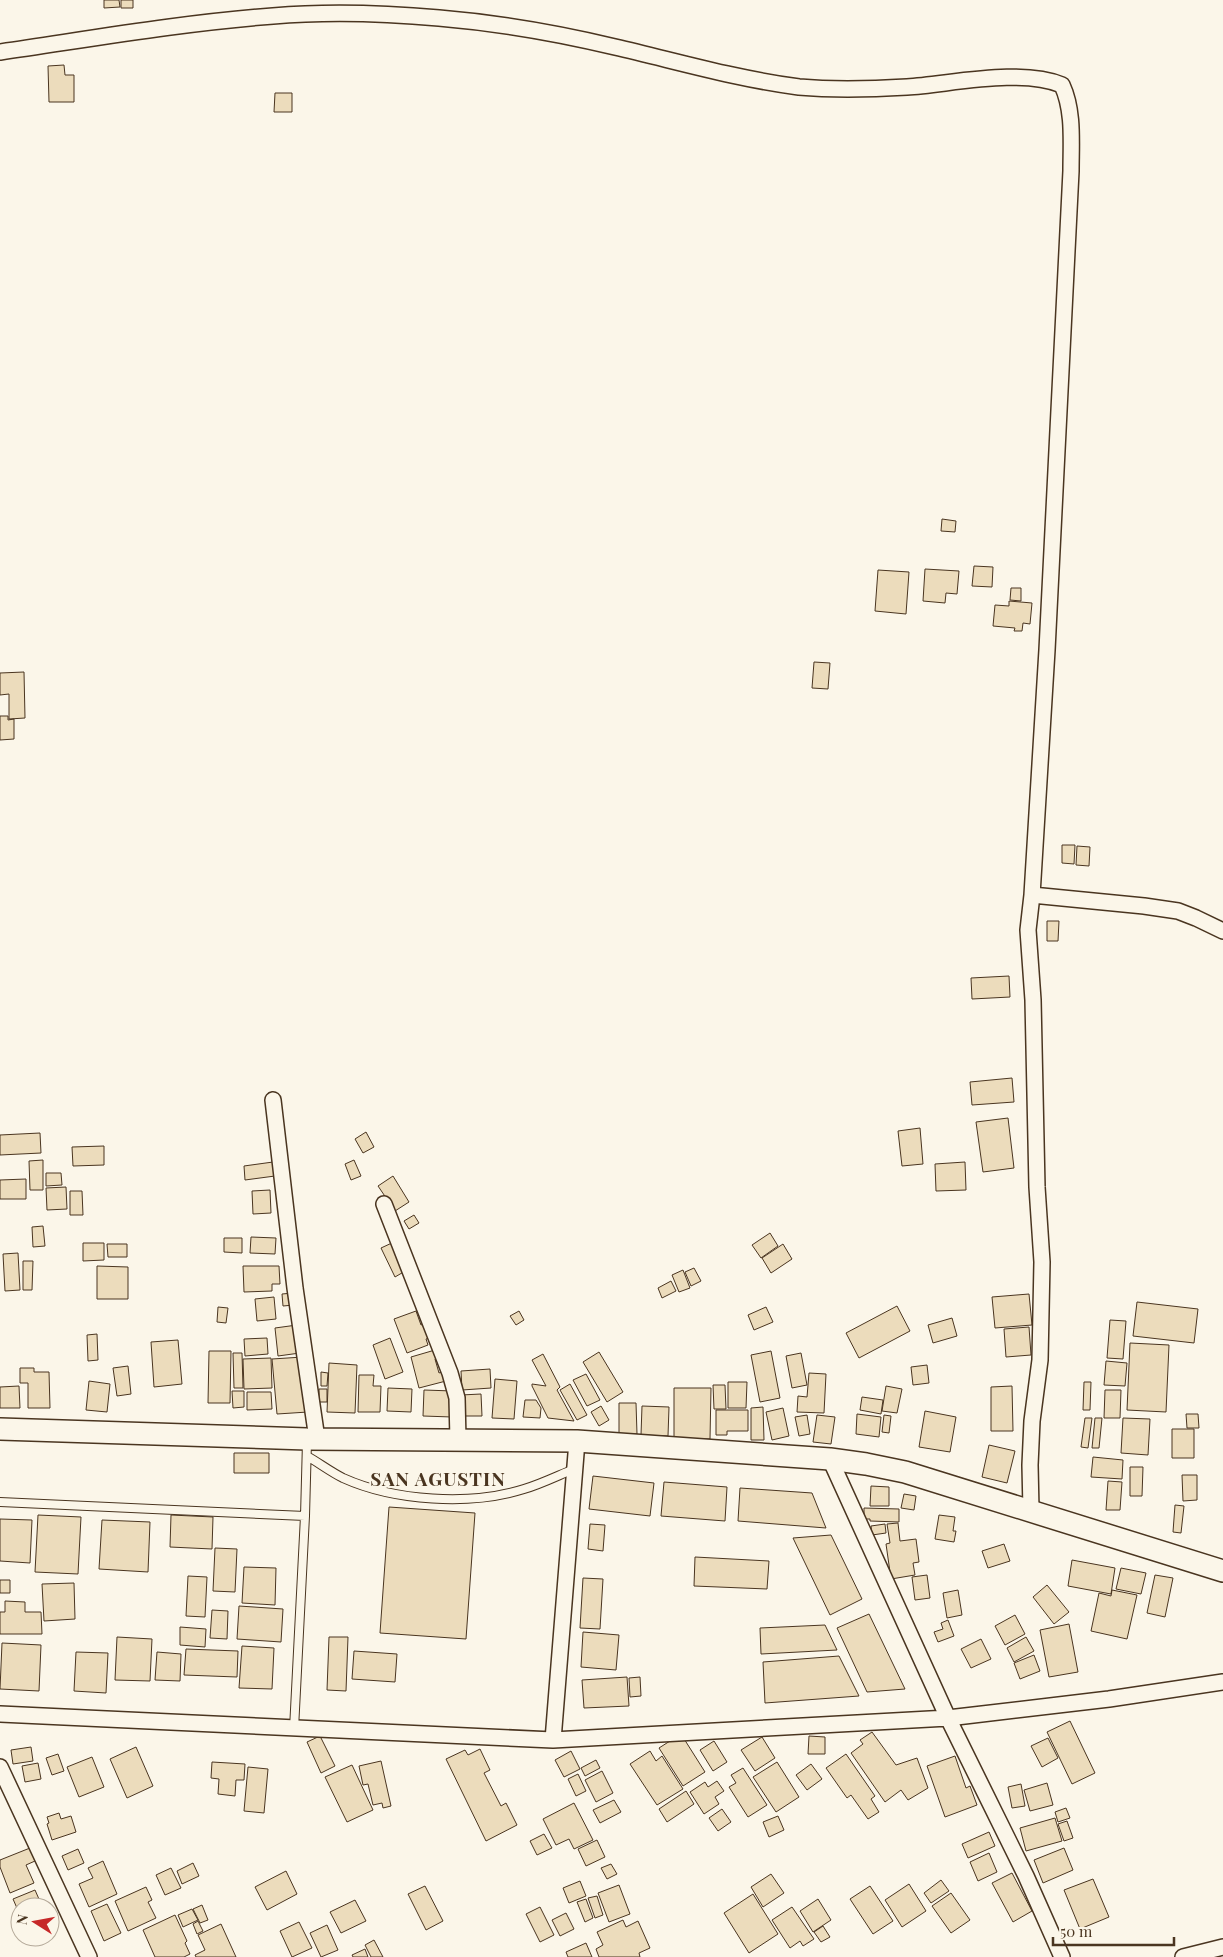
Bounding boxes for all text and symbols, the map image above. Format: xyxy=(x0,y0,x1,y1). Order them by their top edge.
district label: SAN AGUSTIN xyxy=(370,1465,506,1491)
north arrow xyxy=(10,1897,60,1947)
text: N xyxy=(11,1913,32,1926)
scale bar xyxy=(1053,1914,1174,1946)
text: 50 m xyxy=(1060,1921,1093,1941)

